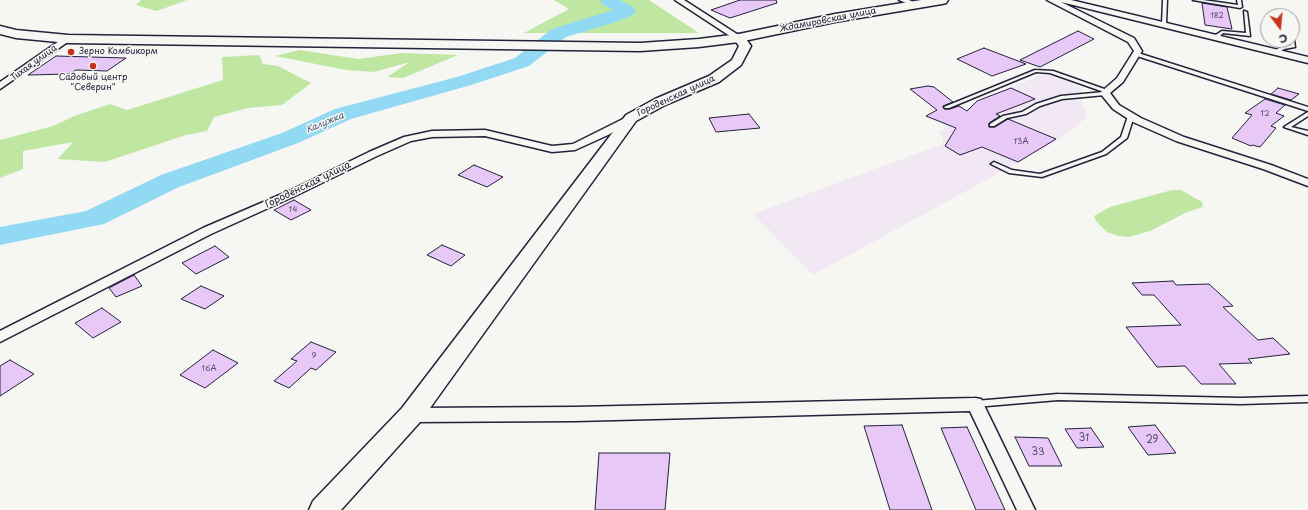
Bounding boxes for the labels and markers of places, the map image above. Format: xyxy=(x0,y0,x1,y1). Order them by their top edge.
marker: Зерно Комбикорм xyxy=(66,47,76,57)
place label: Зерно Комбикорм xyxy=(79,47,158,57)
marker: Садовый центр "Северин" xyxy=(88,61,98,71)
place label: Садовый центр "Северин" xyxy=(59,73,127,94)

